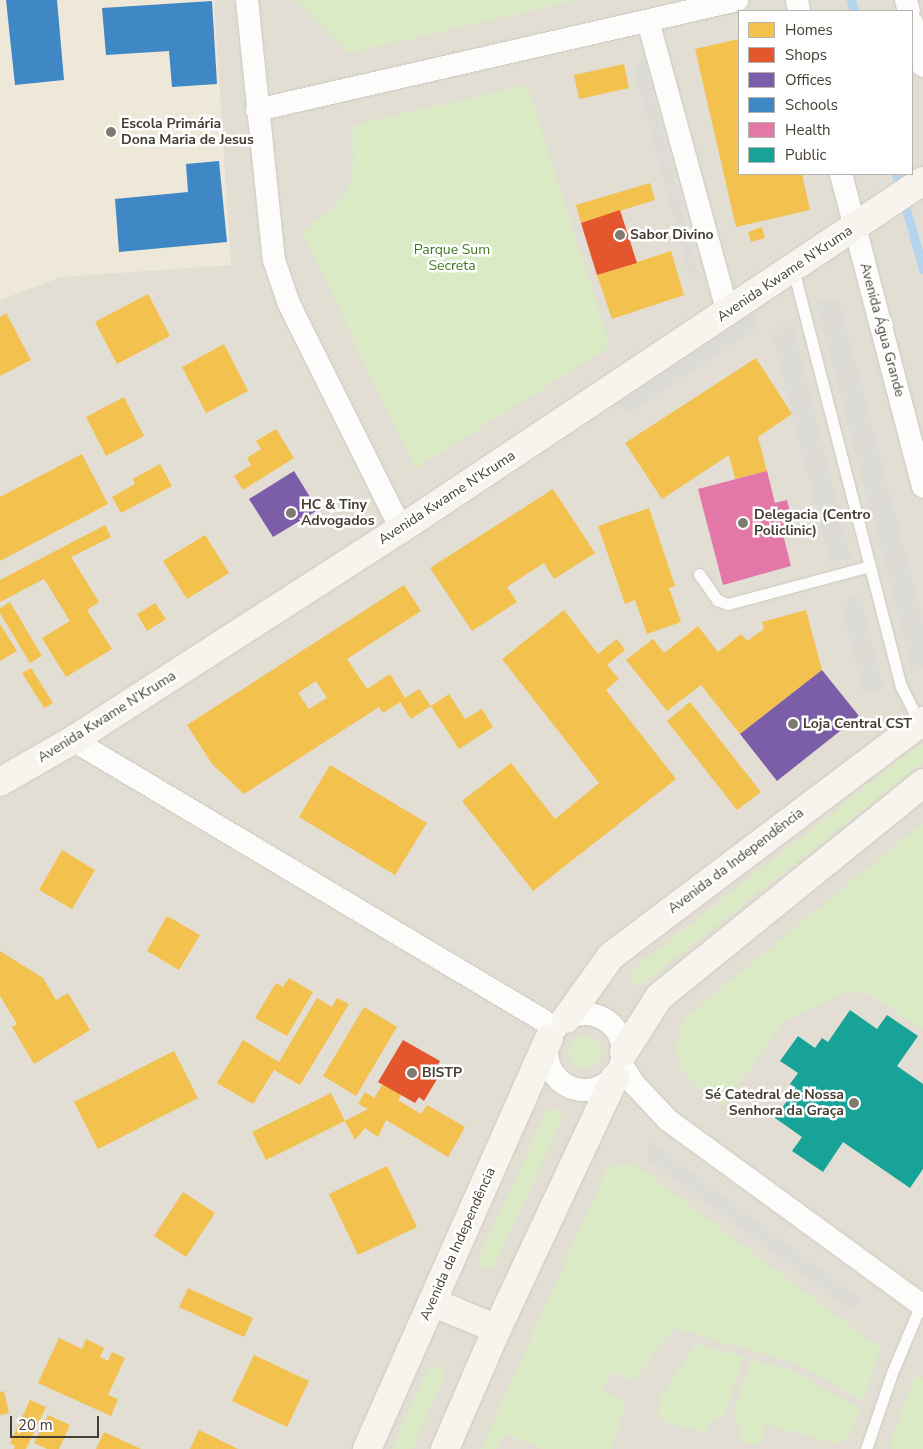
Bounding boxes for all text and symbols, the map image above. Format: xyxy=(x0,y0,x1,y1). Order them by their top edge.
legend xyxy=(738,10,913,175)
text: Homes xyxy=(785,20,833,40)
text: Shops xyxy=(785,45,827,65)
text: Offices xyxy=(785,70,832,90)
text: Schools xyxy=(785,95,838,115)
place label: Escola Primária Dona Maria de Jesus xyxy=(121,116,254,148)
text: Health xyxy=(785,120,830,140)
marker: Escola Primária Dona Maria de Jesus xyxy=(105,126,117,138)
text: Public xyxy=(785,145,826,165)
street label: Avenida Kwame N’Kruma xyxy=(714,222,856,326)
place label: Sabor Divino xyxy=(630,227,714,243)
marker: Sabor Divino xyxy=(614,229,626,241)
park label: Parque Sum Secreta xyxy=(414,242,490,274)
street label: Avenida Água Grande xyxy=(856,261,908,399)
street label: Avenida Kwame N’Kruma xyxy=(375,447,519,549)
place label: HC & Tiny Advogados xyxy=(301,497,374,530)
marker: HC & Tiny Advogados xyxy=(285,507,297,519)
place label: Delegacia (Centro Policlinic) xyxy=(754,507,870,540)
marker: Delegacia (Centro Policlinic) xyxy=(736,516,750,530)
street label: Avenida Kwame N’Kruma xyxy=(35,668,179,766)
place label: Loja Central CST xyxy=(803,716,912,732)
marker: Loja Central CST xyxy=(787,718,799,730)
street label: Avenida da Independência xyxy=(665,805,807,917)
place label: BISTP xyxy=(422,1065,462,1081)
marker: BISTP xyxy=(406,1067,418,1079)
place label: Sé Catedral de Nossa Senhora da Graça xyxy=(705,1087,844,1120)
marker: Sé Catedral de Nossa Senhora da Graça xyxy=(848,1097,860,1109)
street label: Avenida da Independência xyxy=(417,1165,499,1323)
scale bar xyxy=(12,1406,101,1438)
text: 20 m xyxy=(18,1415,53,1435)

